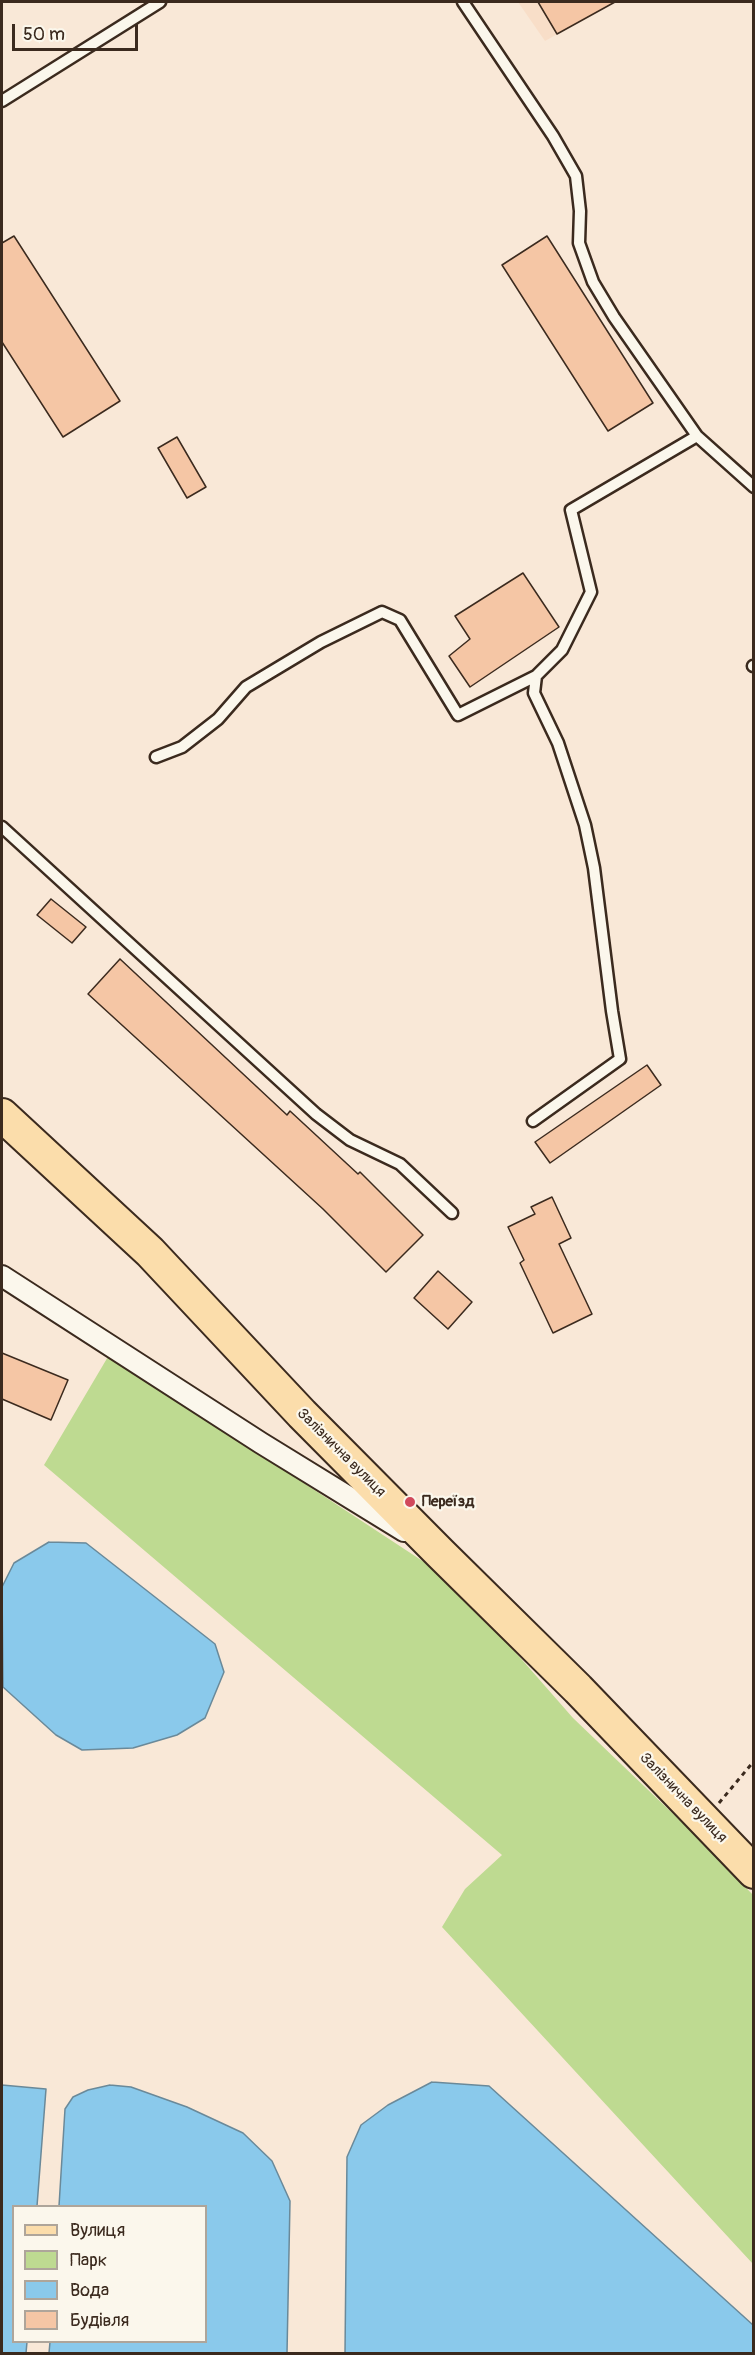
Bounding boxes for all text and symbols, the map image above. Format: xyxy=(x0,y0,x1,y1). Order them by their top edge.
scale bar xyxy=(15,12,141,50)
text: 50 m xyxy=(23,23,65,46)
street label: Залізнична вулиця xyxy=(293,1405,389,1501)
place label: Переїзд xyxy=(422,1493,474,1511)
marker: Переїзд xyxy=(403,1495,417,1509)
street label: Залізнична вулиця xyxy=(636,1749,730,1847)
legend xyxy=(12,2205,207,2343)
text: Вулиця xyxy=(70,2219,125,2242)
text: Парк xyxy=(70,2249,107,2272)
text: Вода xyxy=(70,2279,109,2302)
text: Будівля xyxy=(70,2309,129,2332)

